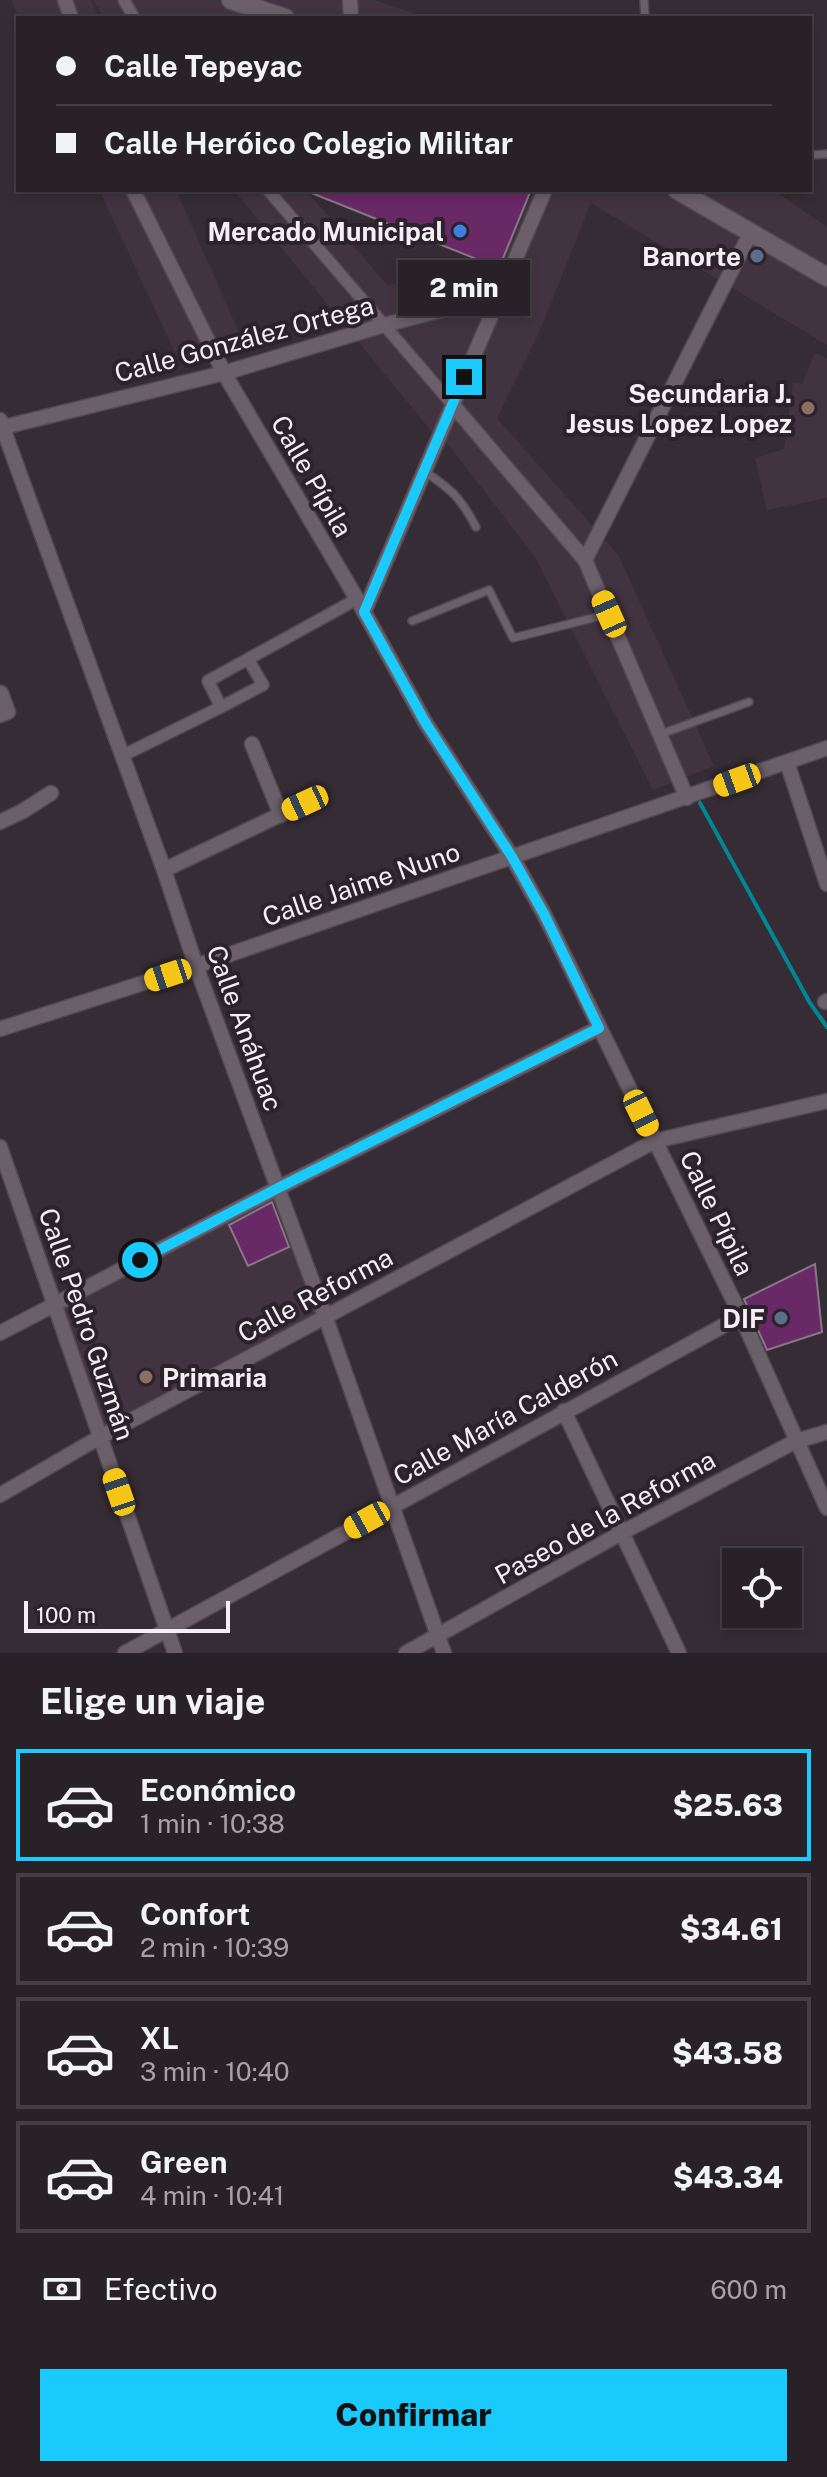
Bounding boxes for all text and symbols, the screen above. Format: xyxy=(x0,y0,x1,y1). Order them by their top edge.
text: Calle Tepeyac xyxy=(104,48,303,84)
text: Calle Heróico Colegio Militar xyxy=(104,125,513,161)
place label: Mercado Municipal xyxy=(207,216,444,247)
marker: Mercado Municipal xyxy=(451,222,469,240)
place label: Banorte xyxy=(642,241,741,272)
marker: Banorte xyxy=(748,247,766,265)
callout: 2 min xyxy=(398,261,530,317)
text: 2 min xyxy=(429,272,499,303)
street label: Calle González Ortega xyxy=(111,289,377,389)
route end xyxy=(446,359,482,395)
place label: Secundaria J. Jesus Lopez Lopez xyxy=(566,378,792,439)
marker: Secundaria J. Jesus Lopez Lopez xyxy=(799,399,817,417)
street label: Calle Pípila xyxy=(265,410,359,542)
car xyxy=(588,587,630,641)
car xyxy=(710,761,764,799)
car xyxy=(278,782,332,824)
street label: Calle Jaime Nuno xyxy=(258,836,464,932)
street label: Calle Anáhuac xyxy=(201,941,289,1115)
car xyxy=(141,956,195,994)
car xyxy=(620,1086,662,1140)
street label: Calle Pípila xyxy=(673,1146,761,1280)
street label: Calle Pedro Guzmán xyxy=(33,1204,141,1444)
street label: Calle Reforma xyxy=(232,1241,398,1349)
route start xyxy=(122,1242,158,1278)
place label: DIF xyxy=(722,1303,765,1334)
marker: DIF xyxy=(772,1309,790,1327)
street label: Calle María Calderón xyxy=(388,1343,622,1491)
place label: Primaria xyxy=(162,1362,267,1393)
marker: Primaria xyxy=(137,1368,155,1386)
street label: Paseo de la Reforma xyxy=(489,1444,721,1590)
car xyxy=(100,1465,138,1519)
car xyxy=(340,1498,394,1542)
map controls xyxy=(722,1548,802,1628)
button: locate xyxy=(722,1548,802,1628)
scale bar xyxy=(24,1597,230,1633)
text: 100 m xyxy=(36,1602,96,1628)
text: Elige un viaje xyxy=(40,1680,265,1722)
icon: car xyxy=(44,1769,116,1841)
text: Económico xyxy=(140,1772,296,1808)
text: $25.63 xyxy=(673,1787,783,1823)
text: 1 min · 10:38 xyxy=(140,1808,285,1839)
icon: car xyxy=(44,1893,116,1965)
text: Confort xyxy=(140,1896,250,1932)
text: $34.61 xyxy=(680,1911,783,1947)
text: 2 min · 10:39 xyxy=(140,1932,289,1963)
icon: car xyxy=(44,2017,116,2089)
text: XL xyxy=(140,2020,179,2056)
text: $43.58 xyxy=(672,2035,783,2071)
text: 3 min · 10:40 xyxy=(140,2056,290,2087)
icon: car xyxy=(44,2141,116,2213)
text: Green xyxy=(140,2144,227,2180)
text: $43.34 xyxy=(673,2159,783,2195)
text: 4 min · 10:41 xyxy=(140,2180,284,2211)
icon: cash xyxy=(40,2267,84,2311)
text: Efectivo xyxy=(104,2271,218,2307)
text: 600 m xyxy=(711,2274,787,2305)
button: Confirmar xyxy=(40,2369,787,2461)

